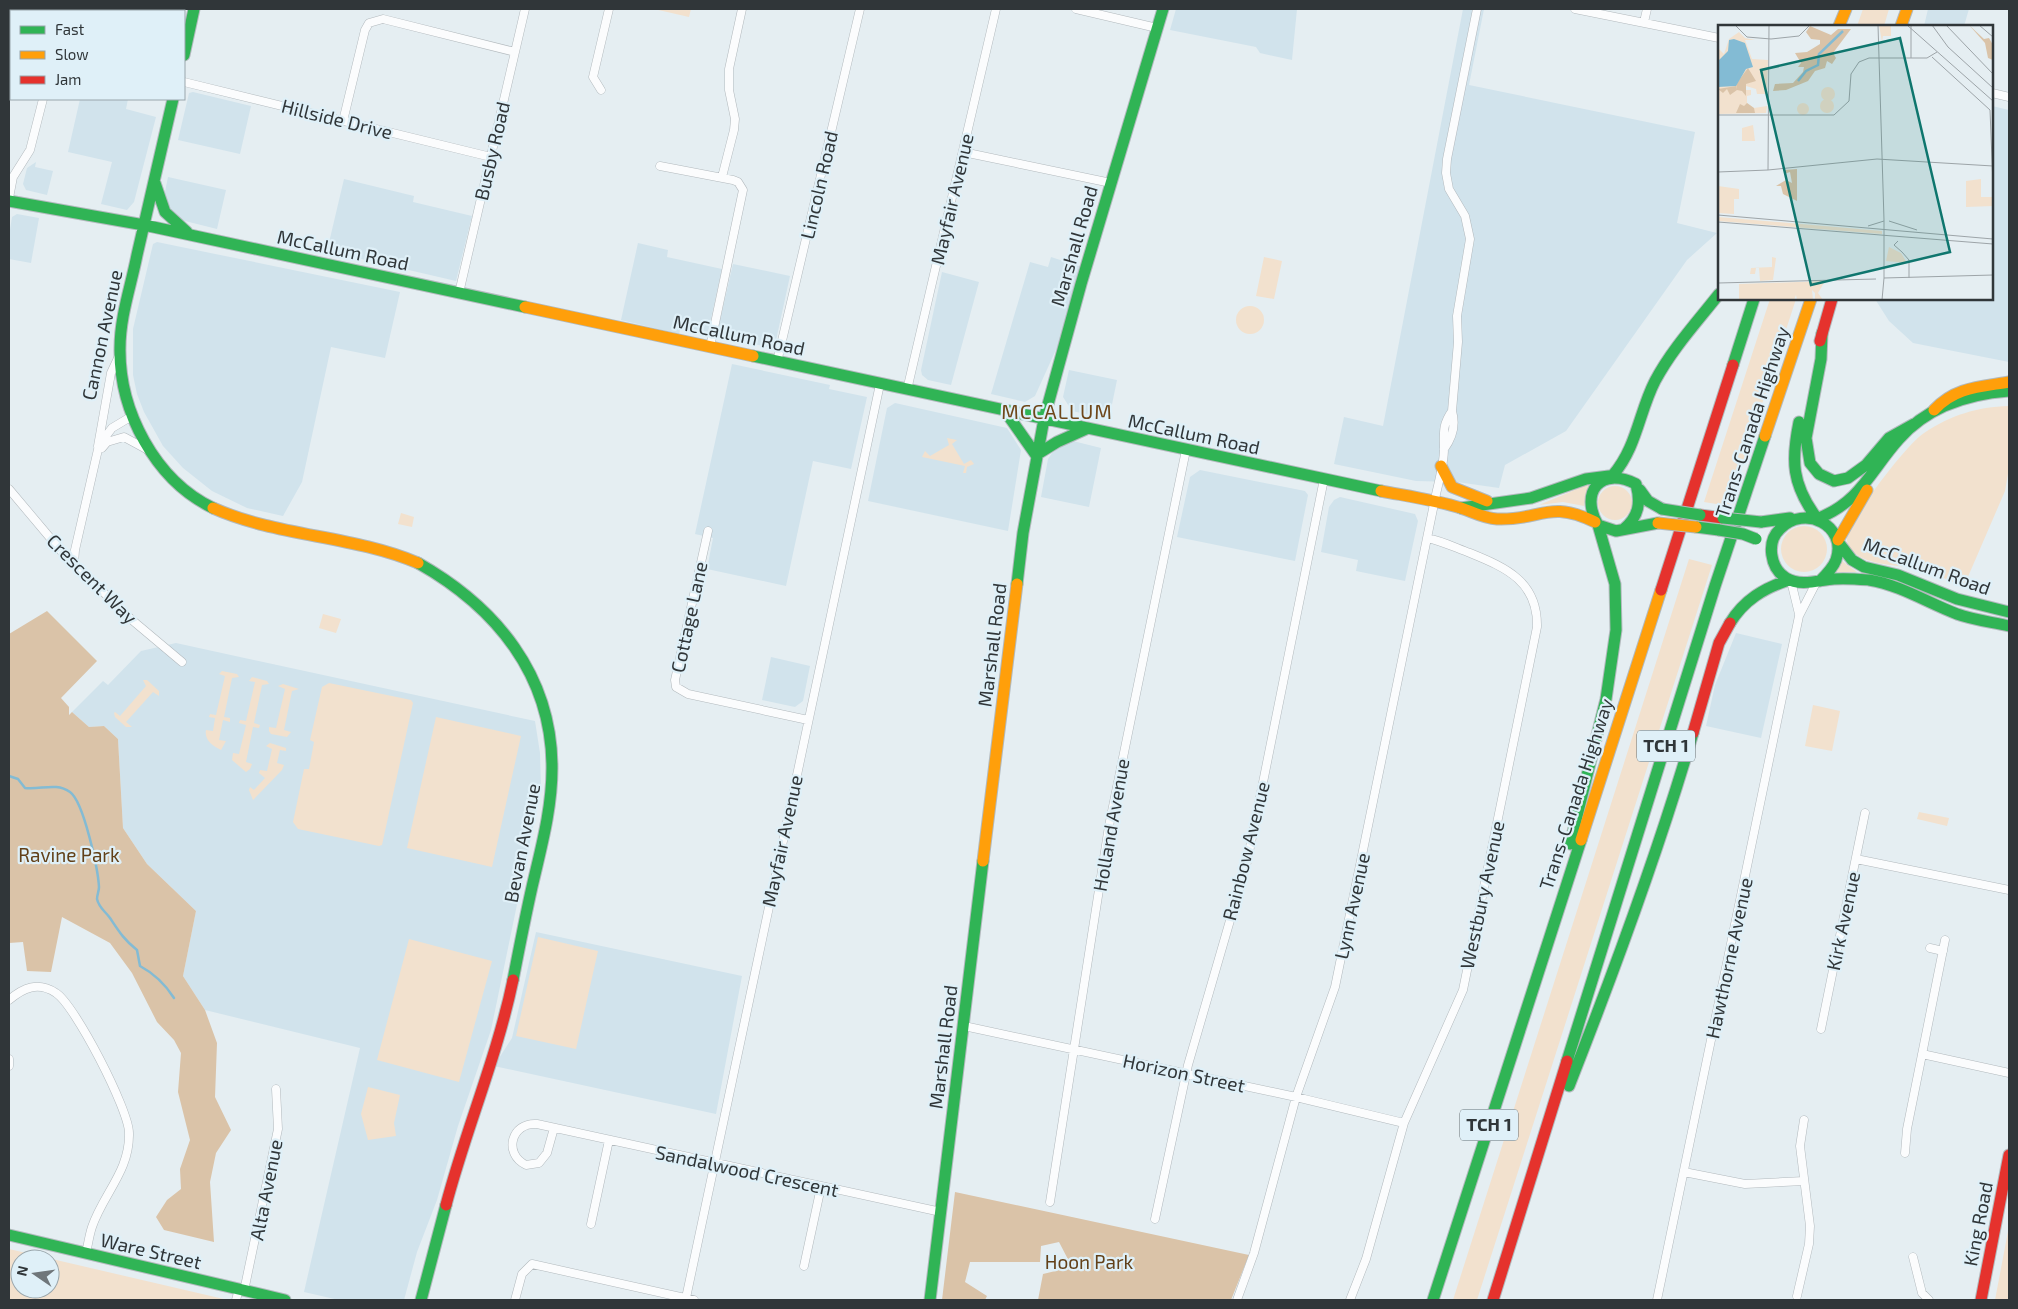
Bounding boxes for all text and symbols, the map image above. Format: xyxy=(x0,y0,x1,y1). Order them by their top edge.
legend xyxy=(10,10,185,100)
text: Fast xyxy=(55,20,85,38)
inset map xyxy=(1718,25,1993,300)
text: Slow xyxy=(55,45,89,63)
text: Jam xyxy=(55,70,81,88)
street label: Hillside Drive xyxy=(279,94,395,143)
street label: Busby Road xyxy=(469,99,514,202)
street label: Lincoln Road xyxy=(795,129,842,241)
street label: Mayfair Avenue xyxy=(925,131,978,267)
street label: Marshall Road xyxy=(1045,183,1102,309)
street label: McCallum Road xyxy=(275,224,411,275)
street label: Cannon Avenue xyxy=(76,268,127,402)
street label: McCallum Road xyxy=(671,309,807,360)
street label: Trans-Canada Highway xyxy=(1710,323,1793,520)
district label: MCCALLUM xyxy=(1001,399,1113,423)
street label: McCallum Road xyxy=(1126,408,1262,459)
street label: Crescent Way xyxy=(43,529,142,628)
street label: McCallum Road xyxy=(1860,532,1994,599)
street label: Cottage Lane xyxy=(666,559,711,675)
street label: Marshall Road xyxy=(972,582,1011,708)
street label: Trans-Canada Highway xyxy=(1534,695,1617,892)
road number: TCH 1 xyxy=(1637,730,1695,761)
street label: Holland Avenue xyxy=(1087,757,1134,893)
street label: Mayfair Avenue xyxy=(756,773,807,909)
street label: Rainbow Avenue xyxy=(1217,779,1274,923)
street label: Bevan Avenue xyxy=(499,781,544,904)
street label: Westbury Avenue xyxy=(1455,819,1508,971)
park label: Ravine Park xyxy=(18,843,120,866)
street label: Lynn Avenue xyxy=(1329,851,1374,961)
street label: Kirk Avenue xyxy=(1821,869,1864,972)
street label: Hawthorne Avenue xyxy=(1700,875,1757,1041)
street label: Marshall Road xyxy=(923,984,962,1110)
street label: Horizon Street xyxy=(1121,1048,1247,1097)
road number: TCH 1 xyxy=(1460,1110,1518,1140)
street label: Alta Avenue xyxy=(244,1137,287,1242)
street label: Sandalwood Crescent xyxy=(653,1140,841,1201)
street label: King Road xyxy=(1958,1180,1997,1268)
street label: Ware Street xyxy=(98,1228,204,1273)
north arrow xyxy=(10,1249,60,1299)
park label: Hoon Park xyxy=(1045,1250,1134,1273)
text: N xyxy=(12,1264,31,1278)

